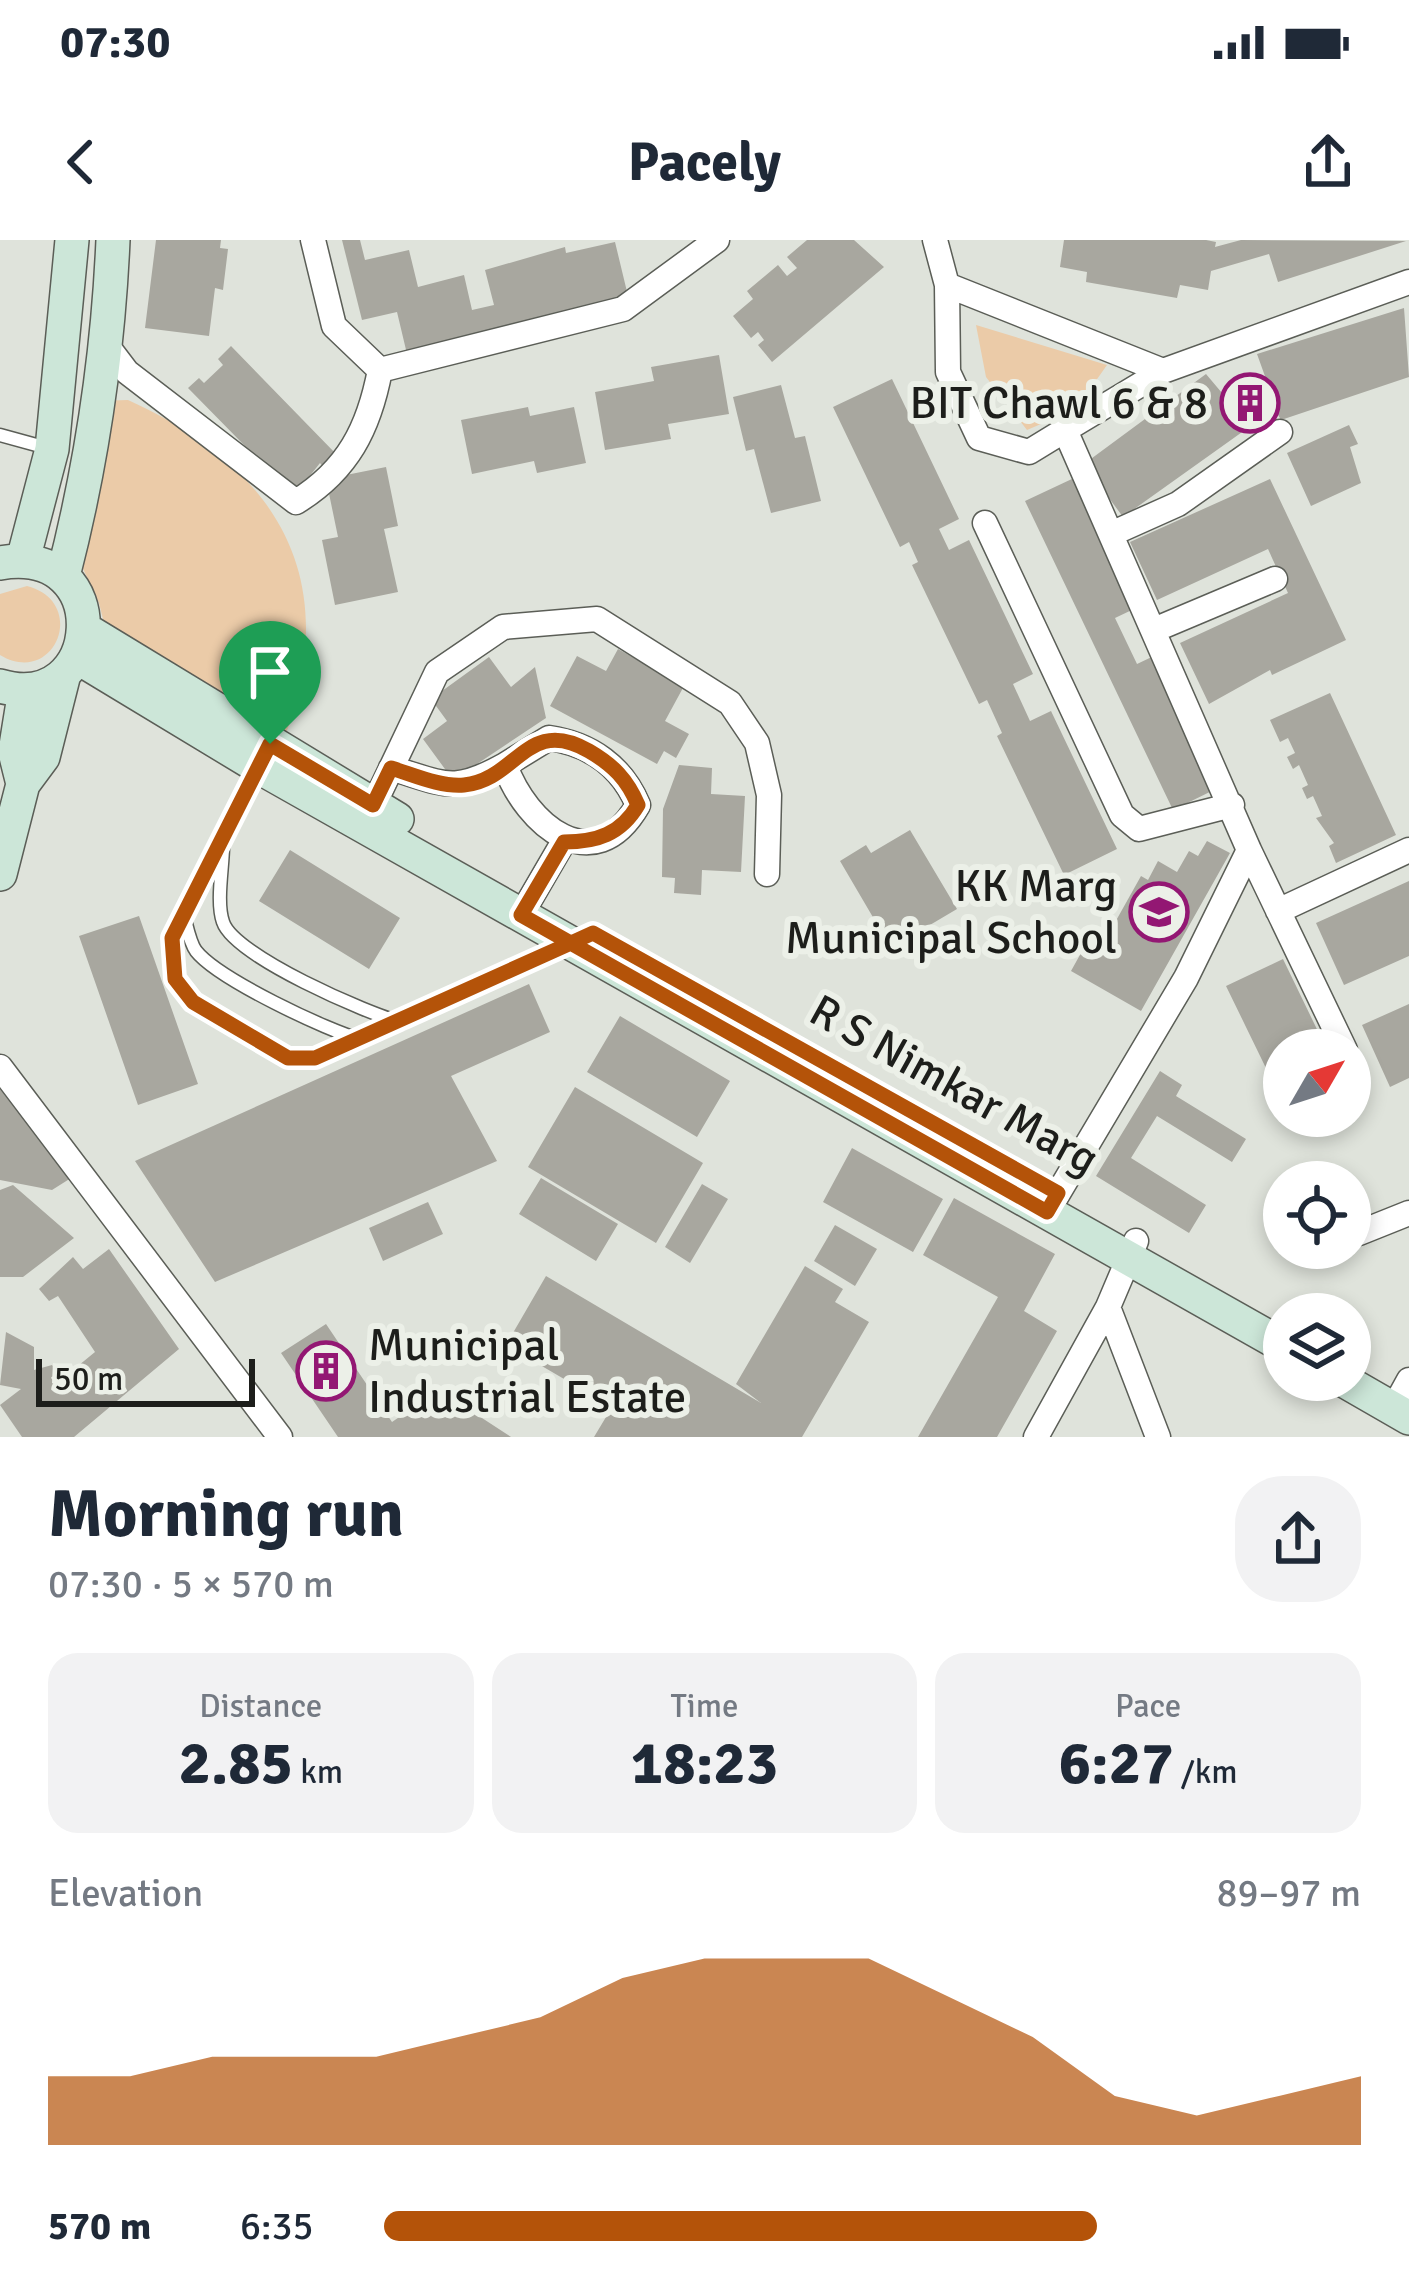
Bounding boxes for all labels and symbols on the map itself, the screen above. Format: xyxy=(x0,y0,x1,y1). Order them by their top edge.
building icon: BIT Chawl 6 & 8 xyxy=(1219,372,1281,434)
place label: BIT Chawl 6 & 8 xyxy=(910,376,1208,431)
pin xyxy=(219,621,321,744)
place label: KK Marg Municipal School xyxy=(785,859,1117,966)
school or university icon: KK Marg Municipal School xyxy=(1128,881,1190,943)
street label: R S Nimkar Marg xyxy=(800,983,1108,1187)
north arrow xyxy=(1263,1029,1371,1137)
place label: Municipal Industrial Estate xyxy=(368,1318,686,1425)
building icon: Municipal Industrial Estate xyxy=(295,1340,357,1402)
scale bar xyxy=(36,1353,255,1406)

